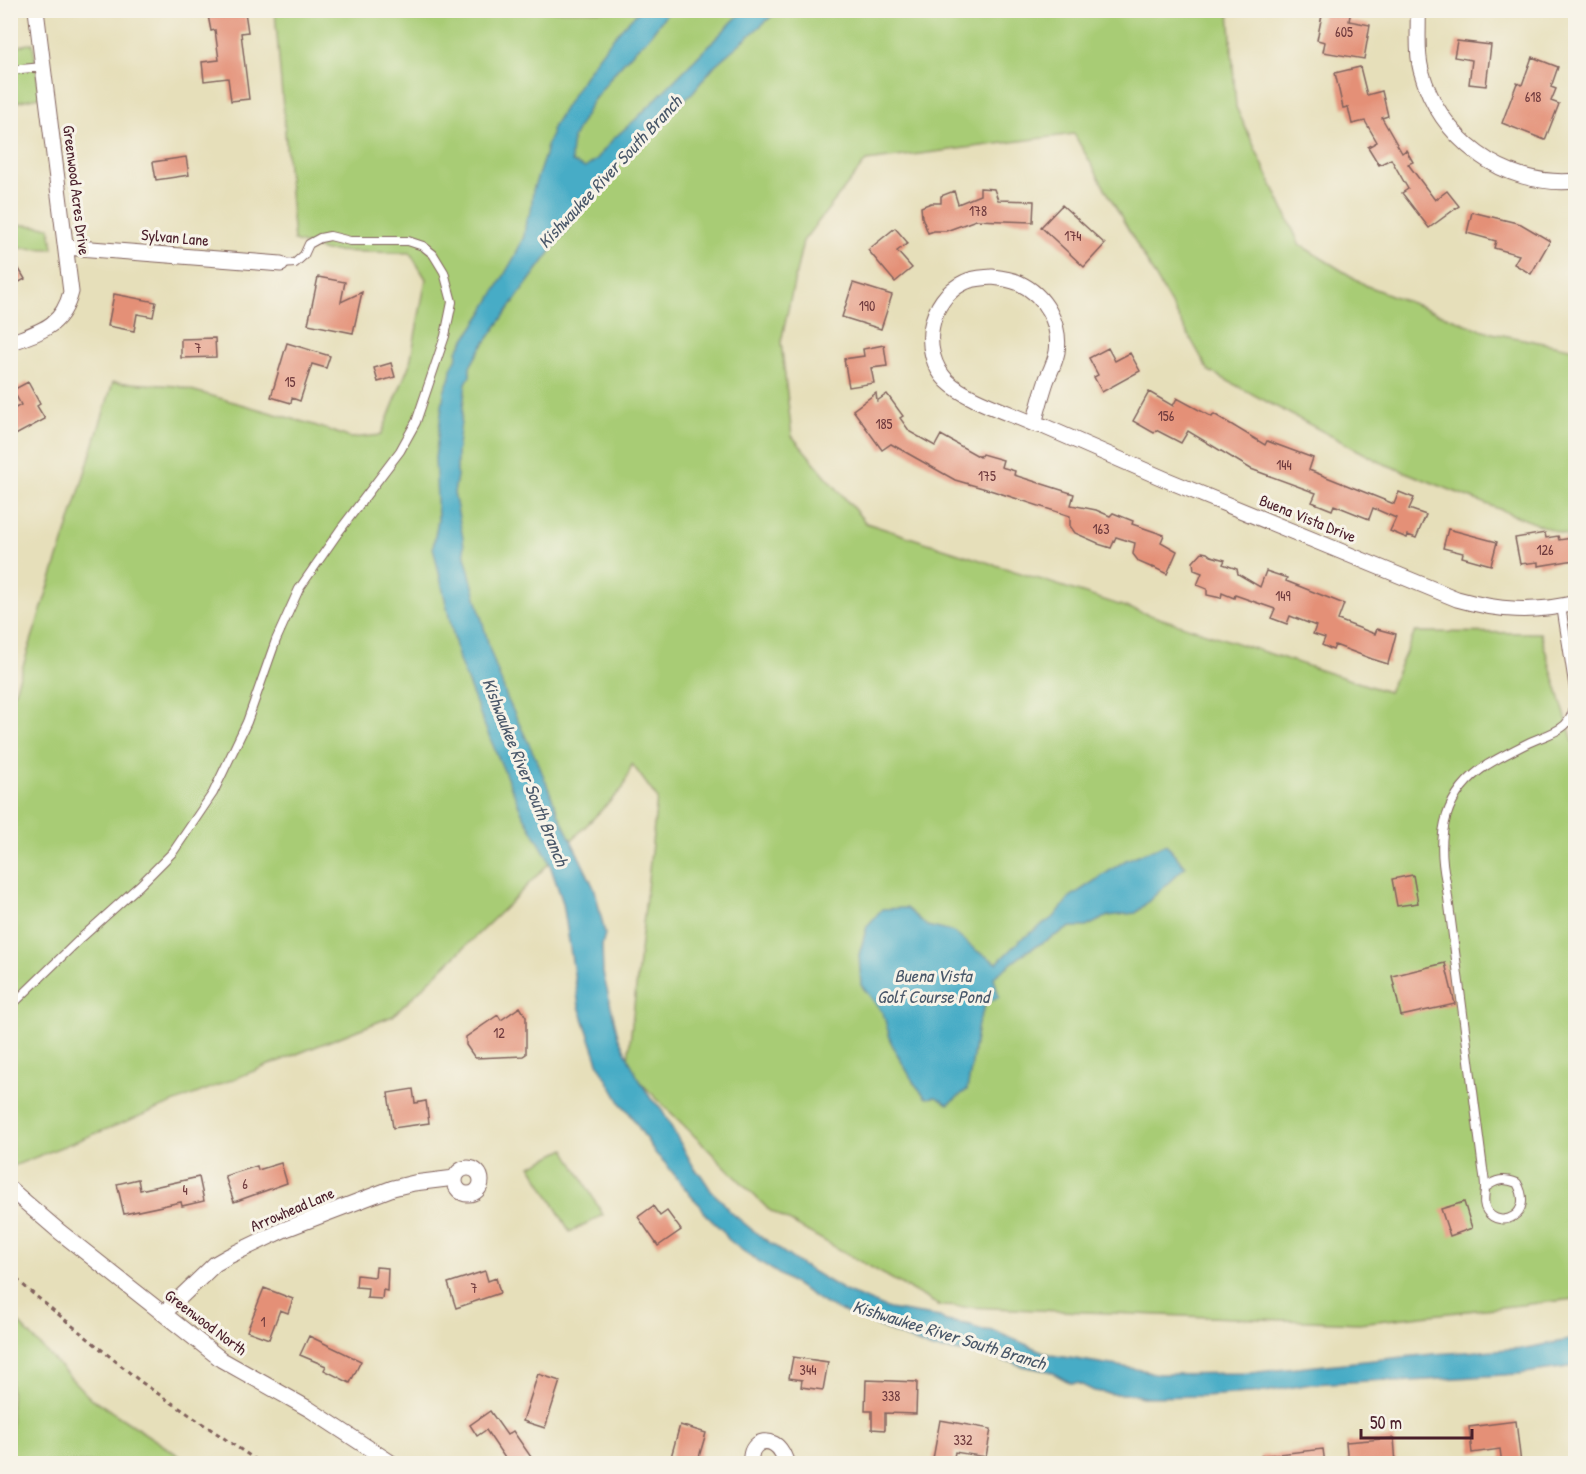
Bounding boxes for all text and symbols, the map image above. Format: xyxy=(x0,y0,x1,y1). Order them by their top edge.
house number: 605 xyxy=(1335,22,1353,41)
house number: 618 xyxy=(1525,87,1541,106)
water label: Kishwaukee River South Branch xyxy=(532,89,688,254)
street label: Greenwood Acres Drive xyxy=(58,124,96,257)
house number: 178 xyxy=(969,201,987,220)
street label: Sylvan Lane xyxy=(140,223,210,251)
house number: 174 xyxy=(1064,226,1082,245)
house number: 190 xyxy=(859,296,875,315)
house number: 7 xyxy=(195,338,202,357)
house number: 15 xyxy=(284,372,296,391)
house number: 156 xyxy=(1158,406,1175,425)
house number: 185 xyxy=(875,414,893,433)
house number: 144 xyxy=(1276,455,1292,474)
house number: 175 xyxy=(978,466,996,485)
street label: Buena Vista Drive xyxy=(1256,489,1360,548)
house number: 163 xyxy=(1093,519,1109,538)
house number: 126 xyxy=(1536,540,1554,559)
house number: 149 xyxy=(1275,586,1291,605)
water label: Kishwaukee River South Branch xyxy=(476,674,575,871)
water label: Buena Vista Golf Course Pond xyxy=(877,963,992,1009)
house number: 12 xyxy=(493,1023,505,1042)
house number: 6 xyxy=(242,1174,248,1193)
house number: 4 xyxy=(182,1180,188,1199)
street label: Arrowhead Lane xyxy=(247,1181,338,1237)
house number: 7 xyxy=(471,1278,478,1297)
street label: Greenwood North xyxy=(160,1284,252,1360)
water label: Kishwaukee River South Branch xyxy=(850,1293,1050,1376)
house number: 1 xyxy=(260,1312,266,1331)
house number: 344 xyxy=(800,1360,816,1379)
house number: 338 xyxy=(882,1386,900,1405)
scale bar xyxy=(1361,1402,1472,1440)
text: 50 m xyxy=(1370,1410,1402,1435)
house number: 332 xyxy=(953,1430,973,1449)

